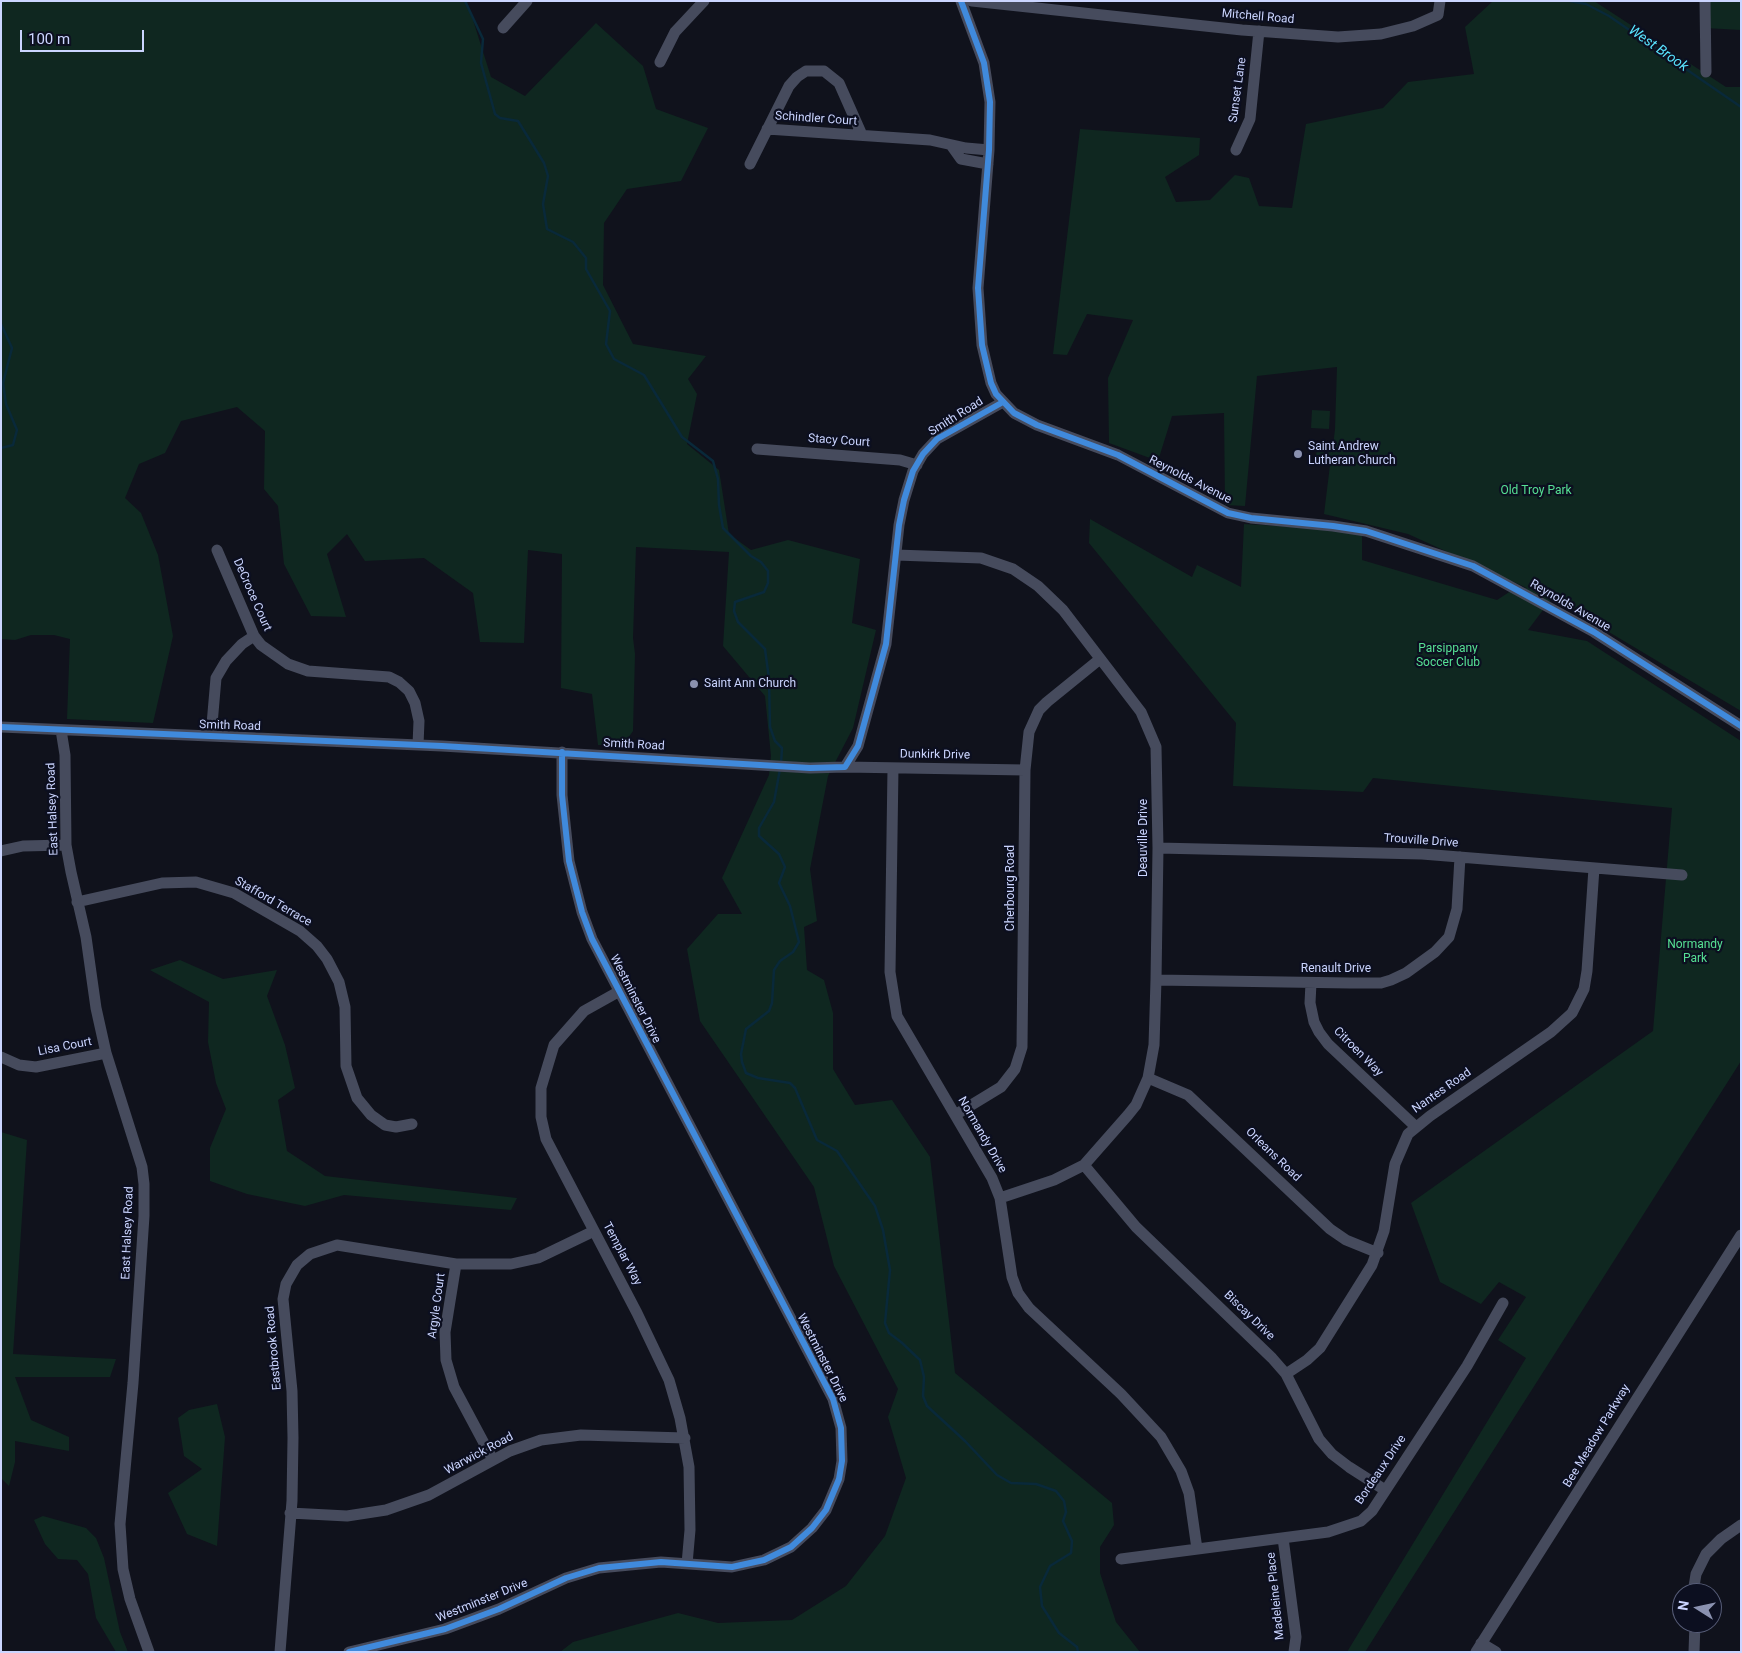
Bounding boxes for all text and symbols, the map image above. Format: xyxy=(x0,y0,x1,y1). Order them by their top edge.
street label: Mitchell Road xyxy=(1221,7,1295,27)
scale bar xyxy=(22,20,146,52)
water label: West Brook xyxy=(1625,22,1691,76)
text: 100 m xyxy=(28,30,70,48)
street label: Sunset Lane xyxy=(1226,56,1250,124)
street label: Schindler Court xyxy=(774,109,858,129)
street label: Smith Road xyxy=(926,395,986,439)
street label: Stacy Court xyxy=(808,432,870,450)
place label: Saint Andrew Lutheran Church xyxy=(1308,440,1396,468)
marker: Saint Andrew Lutheran Church xyxy=(1292,448,1304,460)
street label: Reynolds Avenue xyxy=(1146,453,1234,507)
park label: Old Troy Park xyxy=(1500,484,1572,498)
street label: DeCroce Court xyxy=(230,556,274,634)
street label: Reynolds Avenue xyxy=(1527,577,1613,635)
park label: Parsippany Soccer Club xyxy=(1416,642,1480,670)
place label: Saint Ann Church xyxy=(704,677,796,691)
marker: Saint Ann Church xyxy=(688,678,700,690)
street label: Smith Road xyxy=(199,718,261,734)
street label: Smith Road xyxy=(603,736,665,754)
street label: Dunkirk Drive xyxy=(900,747,970,763)
street label: East Halsey Road xyxy=(44,762,62,856)
street label: Deauville Drive xyxy=(1137,799,1151,877)
street label: Trouville Drive xyxy=(1383,831,1459,851)
street label: Cherbourg Road xyxy=(1004,845,1018,931)
street label: Stafford Terrace xyxy=(232,874,314,930)
park label: Normandy Park xyxy=(1667,938,1723,966)
street label: Westminster Drive xyxy=(606,952,664,1046)
street label: Renault Drive xyxy=(1301,962,1371,976)
street label: Citroen Way xyxy=(1330,1024,1386,1080)
street label: Lisa Court xyxy=(37,1035,93,1059)
street label: Nantes Road xyxy=(1410,1065,1474,1117)
street label: Normandy Drive xyxy=(954,1094,1010,1176)
street label: Orleans Road xyxy=(1242,1125,1304,1185)
street label: East Halsey Road xyxy=(119,1186,137,1280)
street label: Templar Way xyxy=(599,1220,645,1288)
street label: Argyle Court xyxy=(425,1272,449,1340)
street label: Biscay Drive xyxy=(1221,1288,1277,1344)
street label: Eastbrook Road xyxy=(263,1305,285,1391)
street label: Westminster Drive xyxy=(793,1311,851,1405)
street label: Bee Meadow Parkway xyxy=(1561,1382,1633,1490)
street label: Warwick Road xyxy=(442,1430,516,1478)
street label: Bordeaux Drive xyxy=(1353,1433,1409,1507)
street label: Madeleine Place xyxy=(1264,1552,1288,1640)
street label: Westminster Drive xyxy=(434,1576,530,1626)
north arrow xyxy=(1672,1583,1722,1633)
text: N xyxy=(1674,1599,1692,1612)

